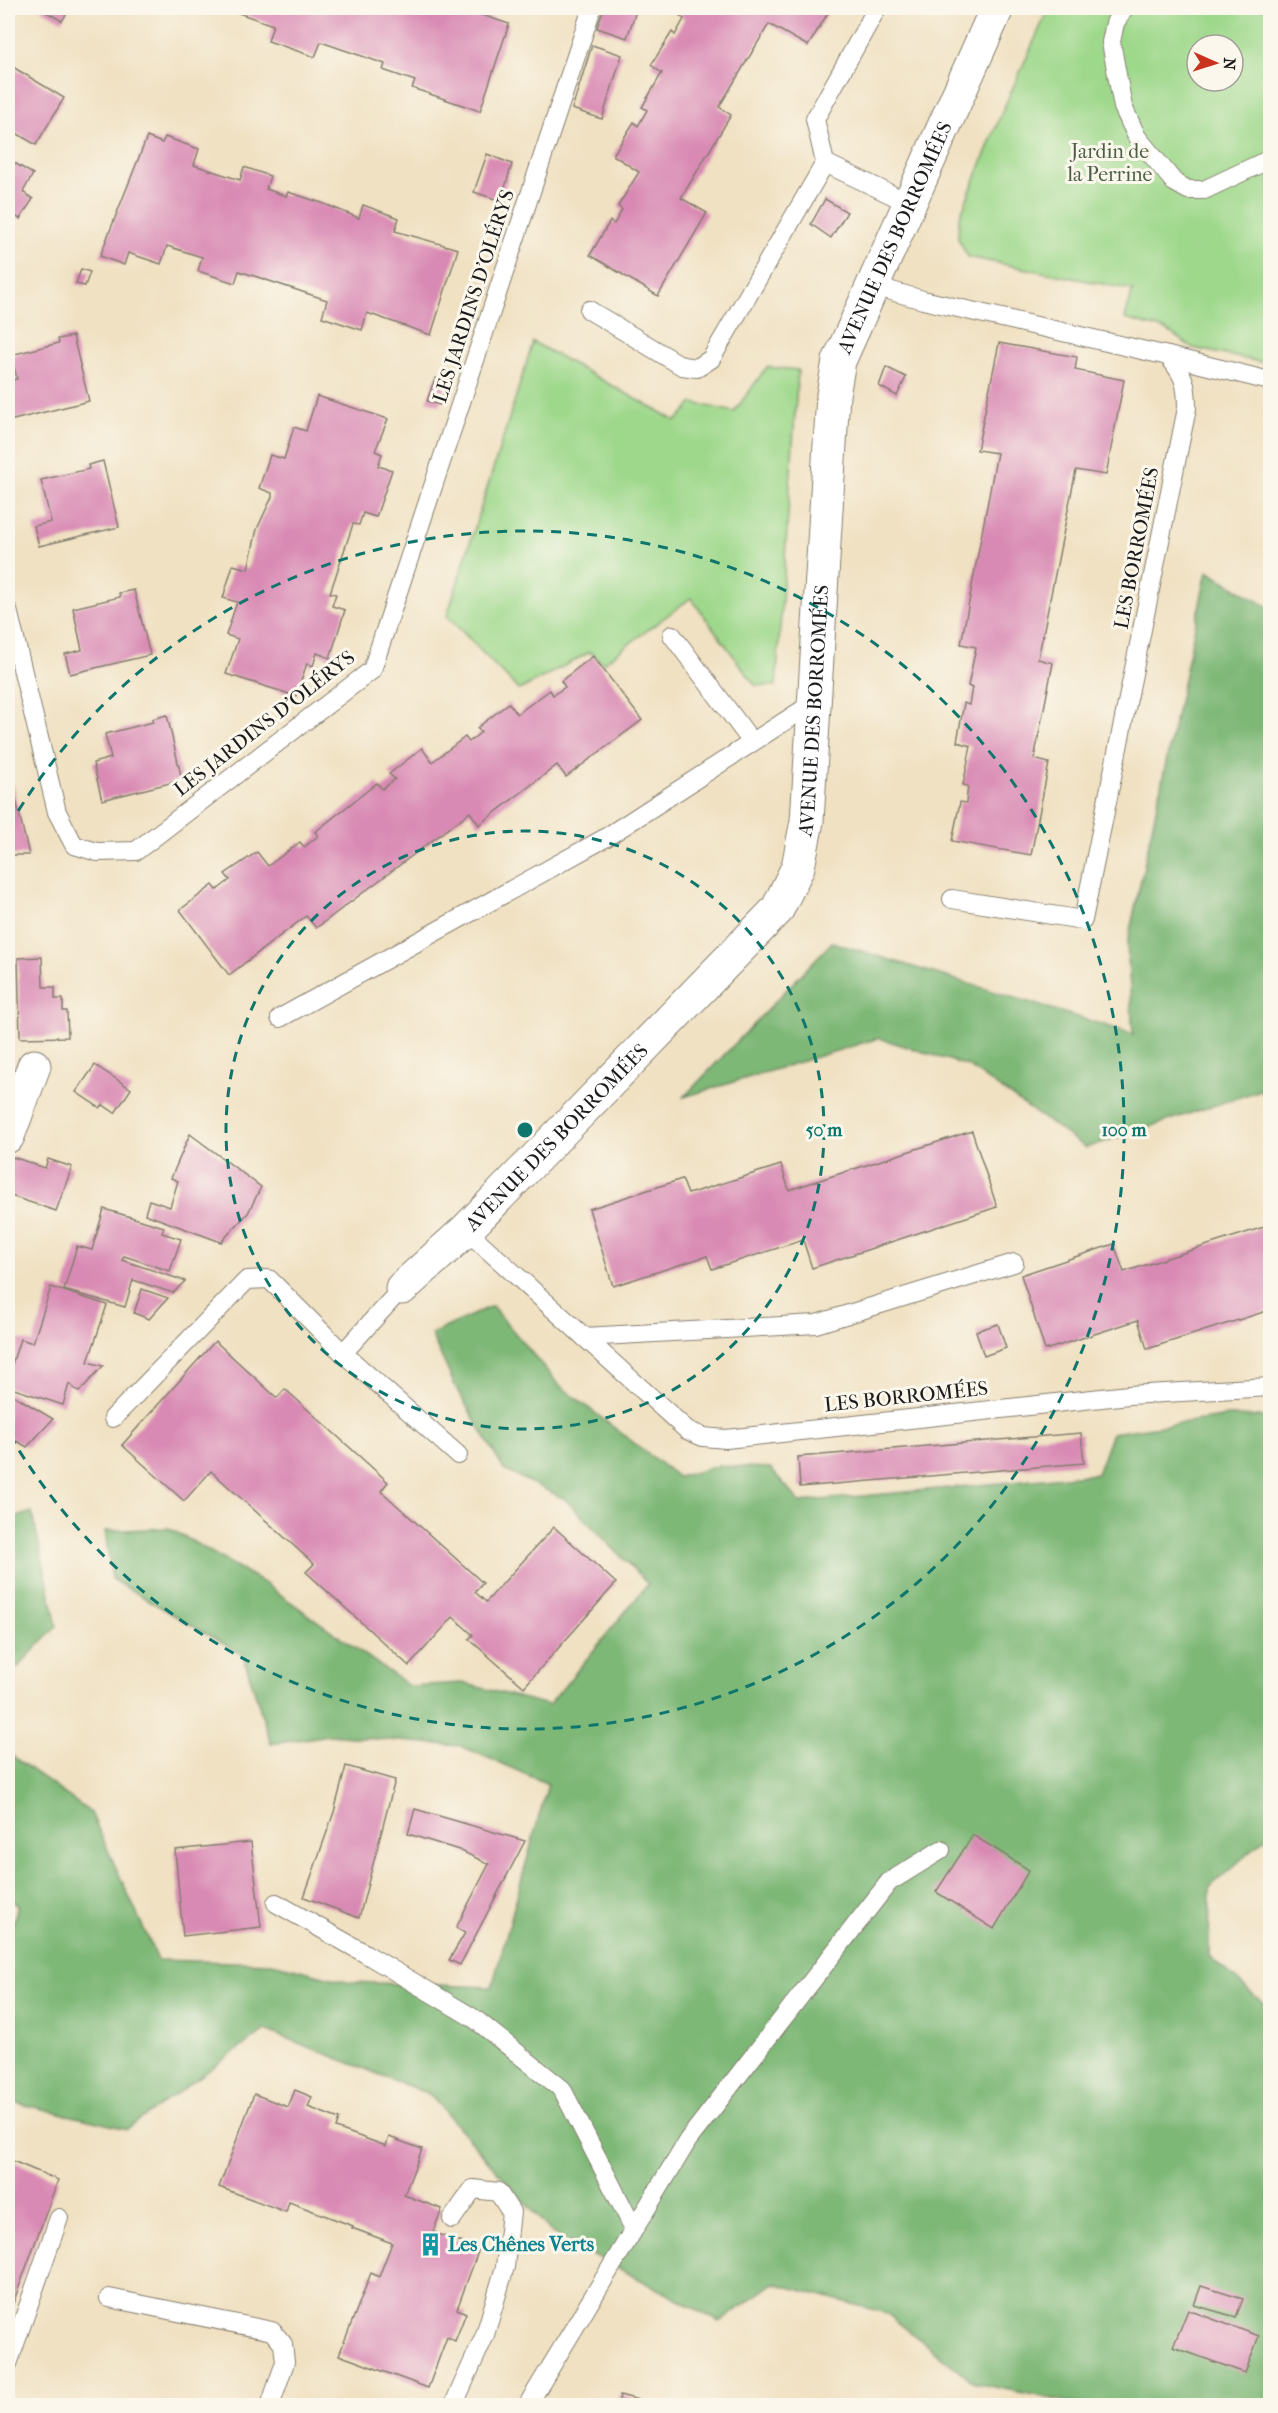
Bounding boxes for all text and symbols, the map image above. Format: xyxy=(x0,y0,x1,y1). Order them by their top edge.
north arrow xyxy=(1185,33,1245,93)
text: N xyxy=(1220,57,1239,71)
street label: AVENUE DES BORROMÉES xyxy=(832,118,957,358)
park label: Jardin de la Perrine xyxy=(1067,140,1153,186)
street label: LES JARDINS D'OLÉRYS xyxy=(427,186,519,406)
street label: LES BORROMÉES xyxy=(1109,465,1163,631)
street label: AVENUE DES BORROMÉES xyxy=(793,584,833,839)
street label: LES JARDINS D'OLÉRYS xyxy=(169,645,359,801)
street label: AVENUE DES BORROMÉES xyxy=(460,1039,653,1236)
centre of rings xyxy=(515,1120,535,1140)
text: 50 m xyxy=(806,1120,843,1141)
text: 100 m xyxy=(1101,1120,1148,1141)
street label: LES BORROMÉES xyxy=(823,1375,989,1417)
building icon: Les Chênes Verts xyxy=(417,2231,443,2257)
place label: Les Chênes Verts xyxy=(448,2233,595,2256)

